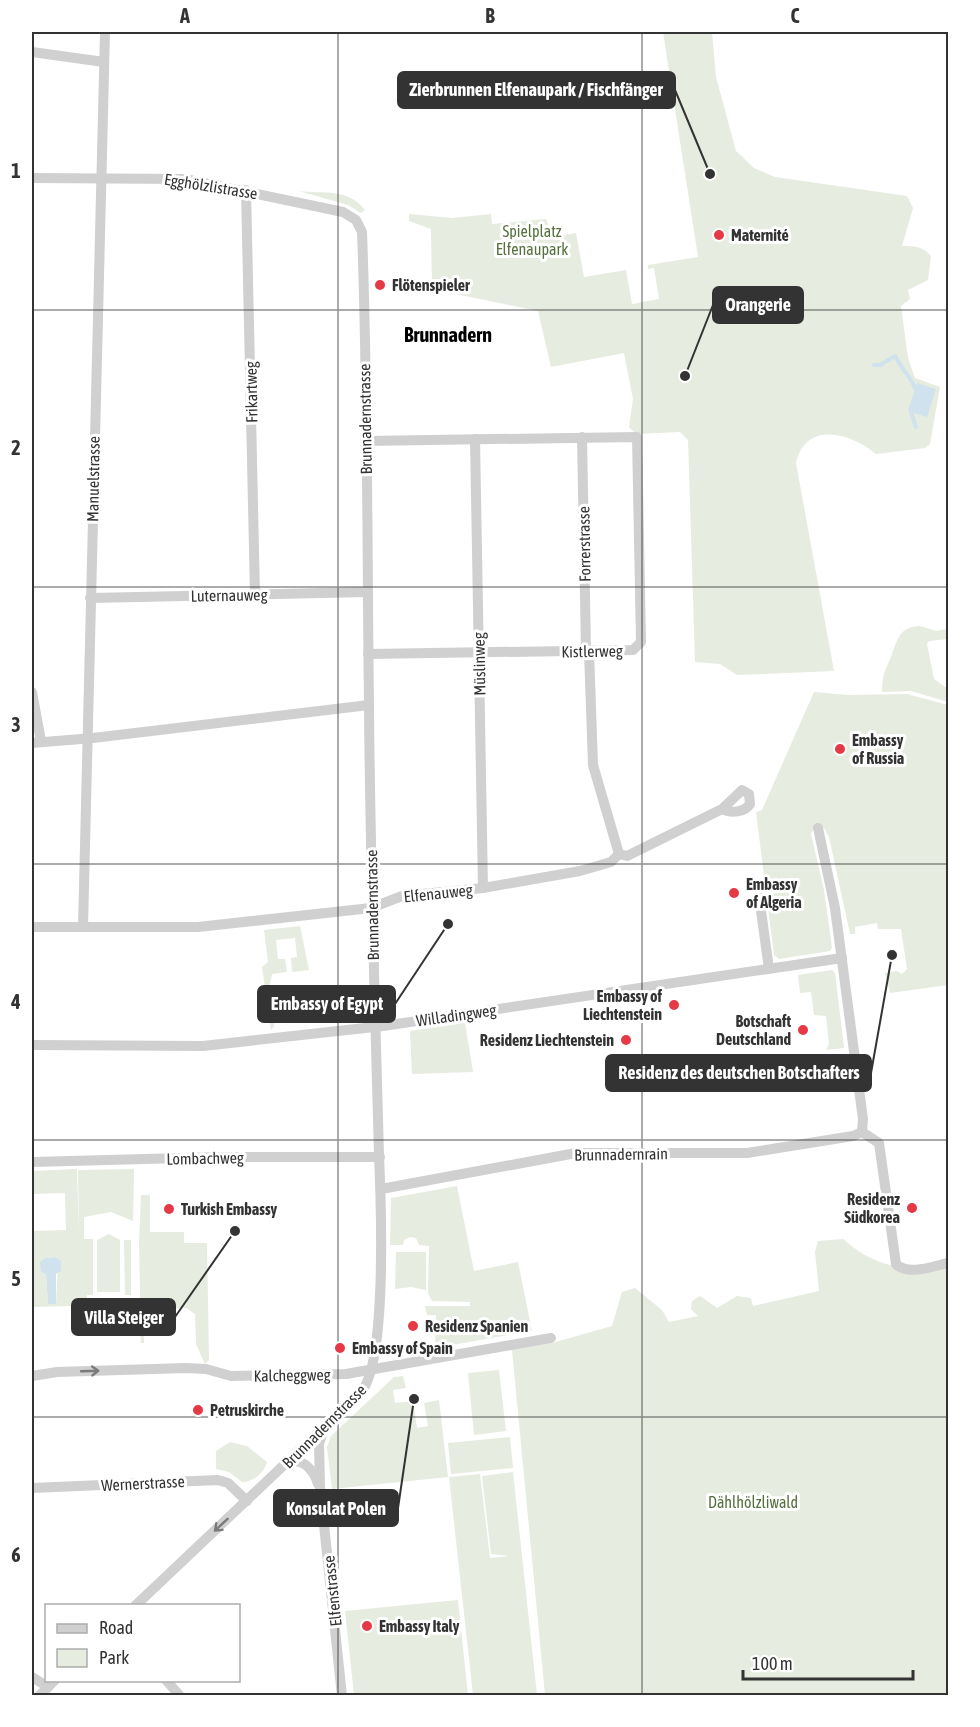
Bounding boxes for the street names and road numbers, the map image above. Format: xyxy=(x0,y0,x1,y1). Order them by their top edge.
street label: Egghölzlistrasse xyxy=(163,170,259,203)
street label: Frikartweg xyxy=(241,361,262,423)
street label: Brunnadernstrasse xyxy=(355,363,375,475)
street label: Manuelstrasse xyxy=(83,436,103,522)
street label: Forrerstrasse xyxy=(574,506,594,582)
street label: Luternauweg xyxy=(190,585,268,606)
street label: Müslinweg xyxy=(469,632,490,696)
street label: Kistlerweg xyxy=(561,641,623,662)
street label: Brunnadernstrasse xyxy=(362,849,382,961)
street label: Elfenauweg xyxy=(403,880,474,907)
street label: Willadingweg xyxy=(415,1000,497,1031)
street label: Brunnadernrain xyxy=(574,1144,668,1164)
street label: Lombachweg xyxy=(166,1148,244,1169)
street label: Kalcheggweg xyxy=(253,1365,331,1386)
street label: Brunnadernstrasse xyxy=(278,1380,370,1472)
street label: Wernerstrasse xyxy=(101,1472,185,1494)
street label: Elfenstrasse xyxy=(319,1555,345,1627)

